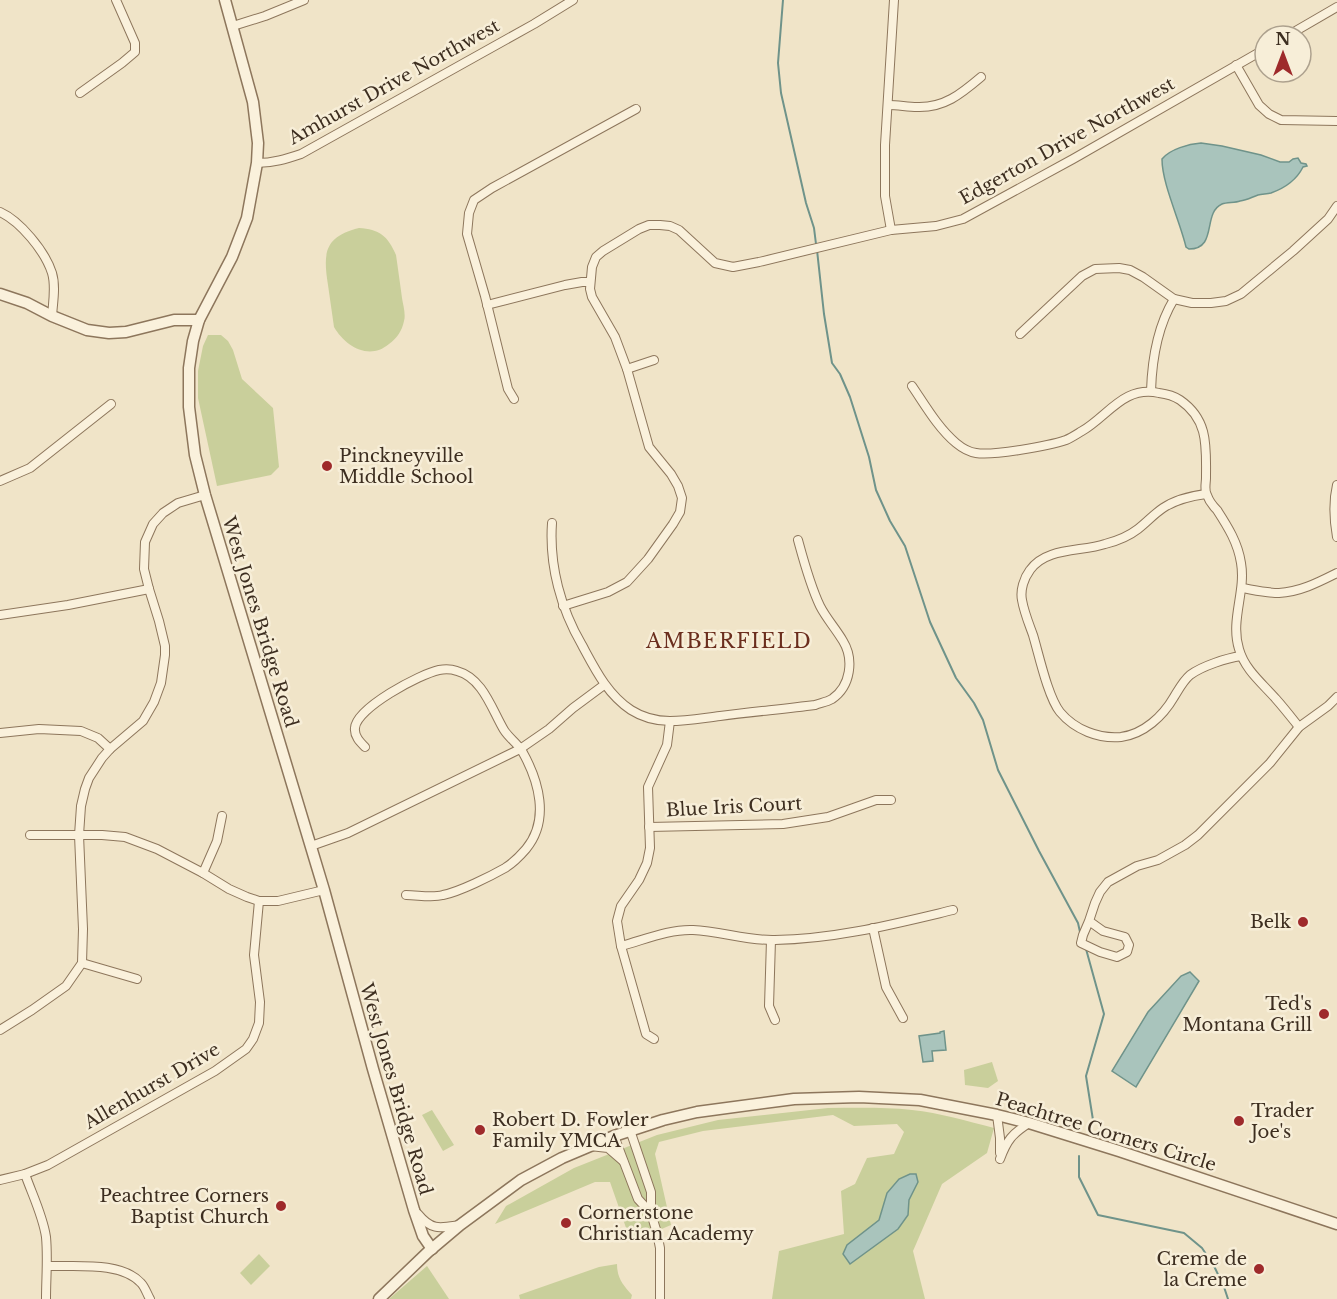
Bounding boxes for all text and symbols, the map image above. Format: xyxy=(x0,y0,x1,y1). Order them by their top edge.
street label: Amhurst Drive Northwest xyxy=(284,15,504,150)
north arrow xyxy=(1253,24,1313,84)
text: N xyxy=(1275,29,1291,49)
street label: Edgerton Drive Northwest xyxy=(956,72,1179,209)
place label: Pinckneyville Middle School xyxy=(339,445,474,488)
marker: Pinckneyville Middle School xyxy=(320,459,334,473)
street label: West Jones Bridge Road xyxy=(217,513,303,730)
district label: AMBERFIELD xyxy=(645,629,812,653)
street label: Blue Iris Court xyxy=(665,792,803,822)
place label: Belk xyxy=(1250,911,1291,933)
marker: Belk xyxy=(1296,915,1310,929)
street label: West Jones Bridge Road xyxy=(355,980,437,1197)
place label: Ted's Montana Grill xyxy=(1182,993,1312,1036)
marker: Ted's Montana Grill xyxy=(1317,1007,1331,1021)
street label: Allenhurst Drive xyxy=(79,1038,224,1134)
street label: Peachtree Corners Circle xyxy=(993,1088,1219,1176)
place label: Trader Joe's xyxy=(1249,1100,1314,1143)
place label: Robert D. Fowler Family YMCA xyxy=(492,1109,649,1152)
marker: Trader Joe's xyxy=(1232,1114,1246,1128)
marker: Robert D. Fowler Family YMCA xyxy=(473,1123,487,1137)
place label: Peachtree Corners Baptist Church xyxy=(100,1185,269,1228)
marker: Peachtree Corners Baptist Church xyxy=(274,1199,288,1213)
place label: Cornerstone Christian Academy xyxy=(578,1202,754,1245)
marker: Cornerstone Christian Academy xyxy=(559,1216,573,1230)
place label: Creme de la Creme xyxy=(1157,1248,1247,1291)
marker: Creme de la Creme xyxy=(1252,1262,1266,1276)

